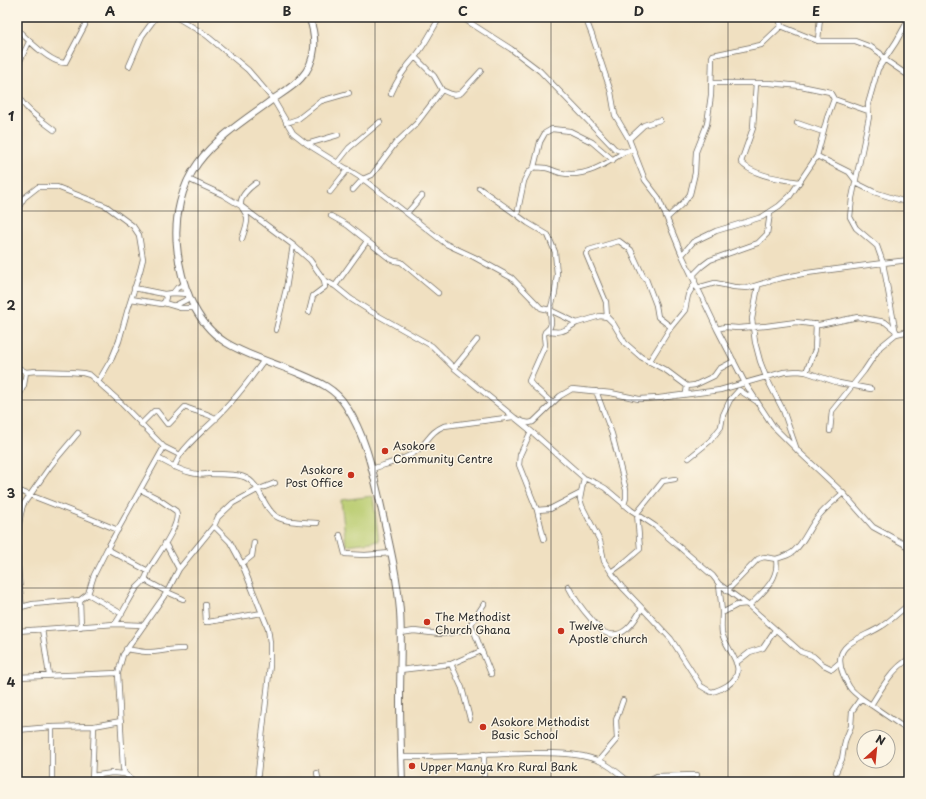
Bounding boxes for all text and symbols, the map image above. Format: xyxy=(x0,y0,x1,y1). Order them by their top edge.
text: A xyxy=(105,1,115,20)
text: B xyxy=(283,1,292,20)
text: C xyxy=(458,1,468,20)
text: D xyxy=(634,1,644,20)
text: E xyxy=(812,1,820,20)
text: 1 xyxy=(8,106,14,125)
text: 2 xyxy=(6,295,16,314)
place label: Asokore Community Centre xyxy=(393,437,493,467)
marker: Asokore Community Centre xyxy=(380,446,390,456)
place label: Asokore Post Office xyxy=(286,461,343,491)
marker: Asokore Post Office xyxy=(346,470,356,480)
text: 3 xyxy=(7,483,16,502)
place label: The Methodist Church Ghana xyxy=(435,608,511,638)
marker: The Methodist Church Ghana xyxy=(422,617,432,627)
place label: Twelve Apostle church xyxy=(569,617,648,647)
marker: Twelve Apostle church xyxy=(556,626,566,636)
text: 4 xyxy=(7,672,16,691)
place label: Asokore Methodist Basic School xyxy=(491,713,590,743)
marker: Asokore Methodist Basic School xyxy=(478,722,488,732)
north arrow xyxy=(856,729,896,769)
text: N xyxy=(873,730,889,749)
place label: Upper Manya Kro Rural Bank xyxy=(420,758,578,775)
marker: Upper Manya Kro Rural Bank xyxy=(407,761,417,771)

